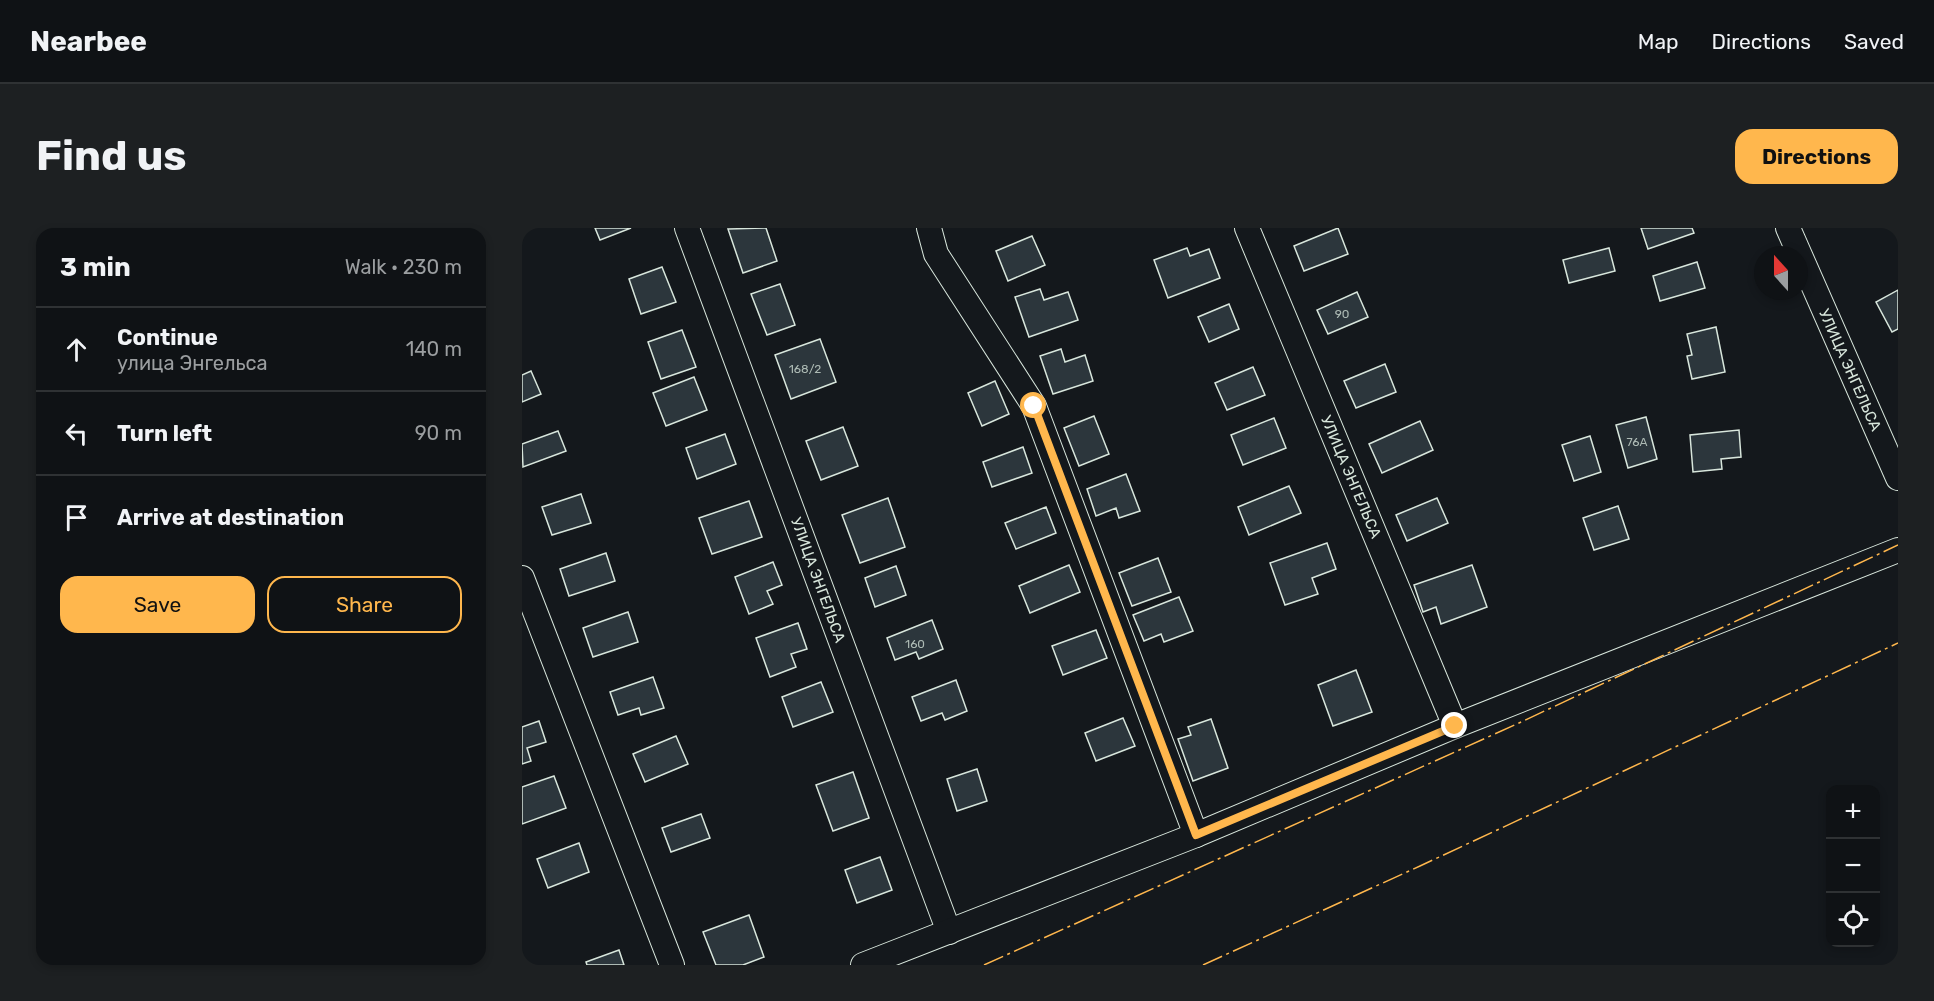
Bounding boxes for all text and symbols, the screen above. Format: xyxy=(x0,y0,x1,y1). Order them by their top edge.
text: Nearbee xyxy=(30,25,147,58)
text: Map xyxy=(1638,29,1679,54)
text: Directions xyxy=(1712,29,1811,54)
text: Saved xyxy=(1844,29,1904,54)
button: Directions xyxy=(1735,129,1898,184)
text: Find us xyxy=(36,131,187,181)
north arrow xyxy=(1754,246,1808,300)
text: 3 min xyxy=(60,252,131,283)
text: Walk · 230 m xyxy=(345,255,462,279)
street label: УЛИЦА ЭНГЕЛЬСА xyxy=(1815,306,1885,434)
house number: 90 xyxy=(1335,307,1349,321)
text: Continue xyxy=(117,324,218,351)
icon: ahead xyxy=(60,333,93,366)
text: 140 m xyxy=(406,337,462,361)
text: улица Энгельса xyxy=(117,351,268,375)
house number: 168/2 xyxy=(789,362,821,376)
route start xyxy=(1020,392,1046,418)
street label: УЛИЦА ЭНГЕЛЬСА xyxy=(1317,413,1385,541)
icon: left xyxy=(60,417,93,450)
text: Turn left xyxy=(117,420,212,447)
text: 90 m xyxy=(415,421,462,445)
house number: 76А xyxy=(1626,435,1648,449)
icon: arrive xyxy=(60,501,93,534)
text: Arrive at destination xyxy=(117,504,344,531)
street label: УЛИЦА ЭНГЕЛЬСА xyxy=(787,515,849,645)
button: Save xyxy=(60,576,255,633)
button: Share xyxy=(267,576,462,633)
house number: 160 xyxy=(905,637,925,651)
route end xyxy=(1441,712,1467,738)
map controls xyxy=(1826,785,1880,947)
button: + xyxy=(1826,785,1880,839)
button: − xyxy=(1826,839,1880,893)
button: locate xyxy=(1826,893,1880,947)

